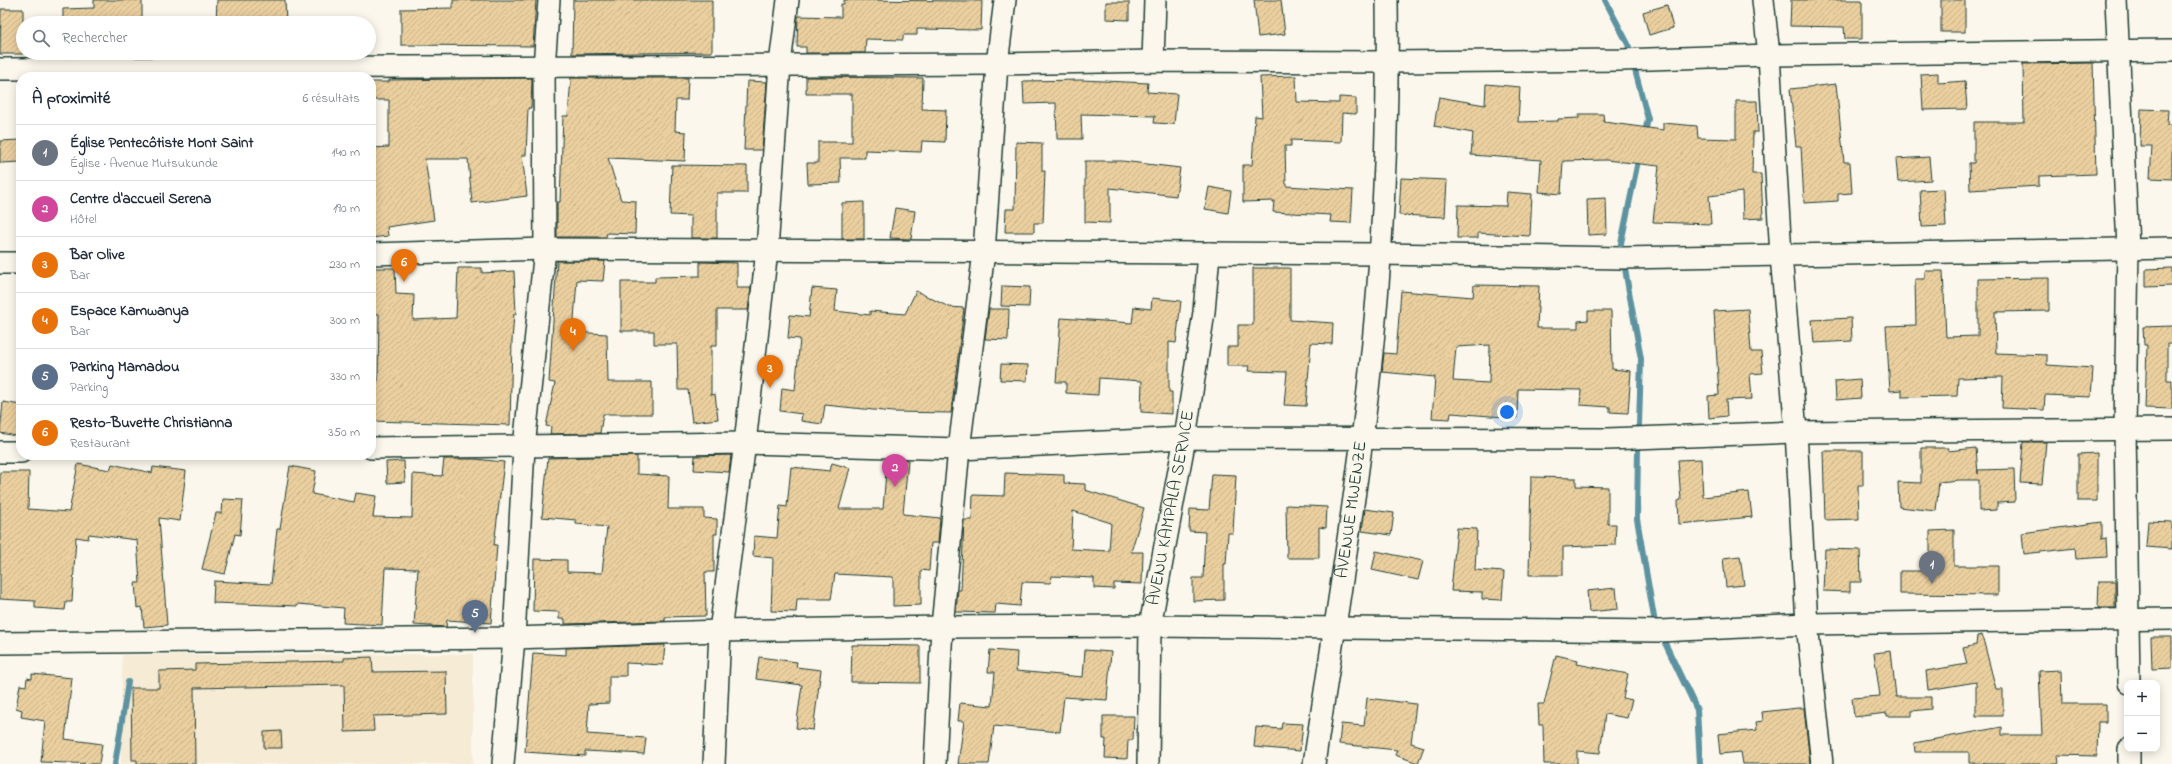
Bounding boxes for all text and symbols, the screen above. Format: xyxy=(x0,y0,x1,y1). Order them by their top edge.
search box xyxy=(16,16,376,60)
icon: search xyxy=(30,27,52,49)
text: Rechercher xyxy=(62,27,127,49)
text: À proximité xyxy=(32,86,110,111)
text: 6 résultats xyxy=(303,89,360,108)
text: Église Pentecôtiste Mont Saint xyxy=(70,132,254,154)
text: 1 xyxy=(43,143,47,162)
text: 140 m xyxy=(332,143,360,162)
text: Église · Avenue Mutsukunde xyxy=(70,154,218,173)
text: Centre d'accueil Serena xyxy=(70,188,211,210)
text: 2 xyxy=(42,199,48,218)
text: 190 m xyxy=(333,199,360,218)
text: Hôtel xyxy=(70,210,97,229)
text: Bar Olive xyxy=(70,244,125,266)
pin: 6 xyxy=(391,249,417,282)
text: 3 xyxy=(42,255,48,274)
text: 230 m xyxy=(329,255,360,274)
text: Bar xyxy=(70,266,90,285)
text: Espace Kamwanya xyxy=(70,300,189,322)
text: 4 xyxy=(42,311,48,330)
text: 300 m xyxy=(330,311,360,330)
pin: 4 xyxy=(560,318,586,351)
text: Bar xyxy=(70,322,90,341)
pin: 3 xyxy=(757,355,783,388)
text: Parking Mamadou xyxy=(70,356,179,378)
text: 5 xyxy=(41,367,49,386)
text: 330 m xyxy=(330,367,360,386)
text: Parking xyxy=(70,378,108,397)
your location xyxy=(1497,402,1517,422)
street label: AVENU KAMPALA SERVICE xyxy=(1141,409,1202,608)
text: Resto-Buvette Christianna xyxy=(70,412,232,434)
text: 6 xyxy=(42,423,48,442)
text: 350 m xyxy=(328,423,360,442)
text: Restaurant xyxy=(70,434,130,453)
street label: AVENUE MWENZE xyxy=(1329,439,1375,580)
pin: 2 xyxy=(882,454,908,487)
pin: 1 xyxy=(1919,551,1945,584)
pin: 5 xyxy=(462,600,488,633)
map controls xyxy=(2124,680,2160,752)
button: + xyxy=(2124,680,2160,716)
button: − xyxy=(2124,716,2160,752)

